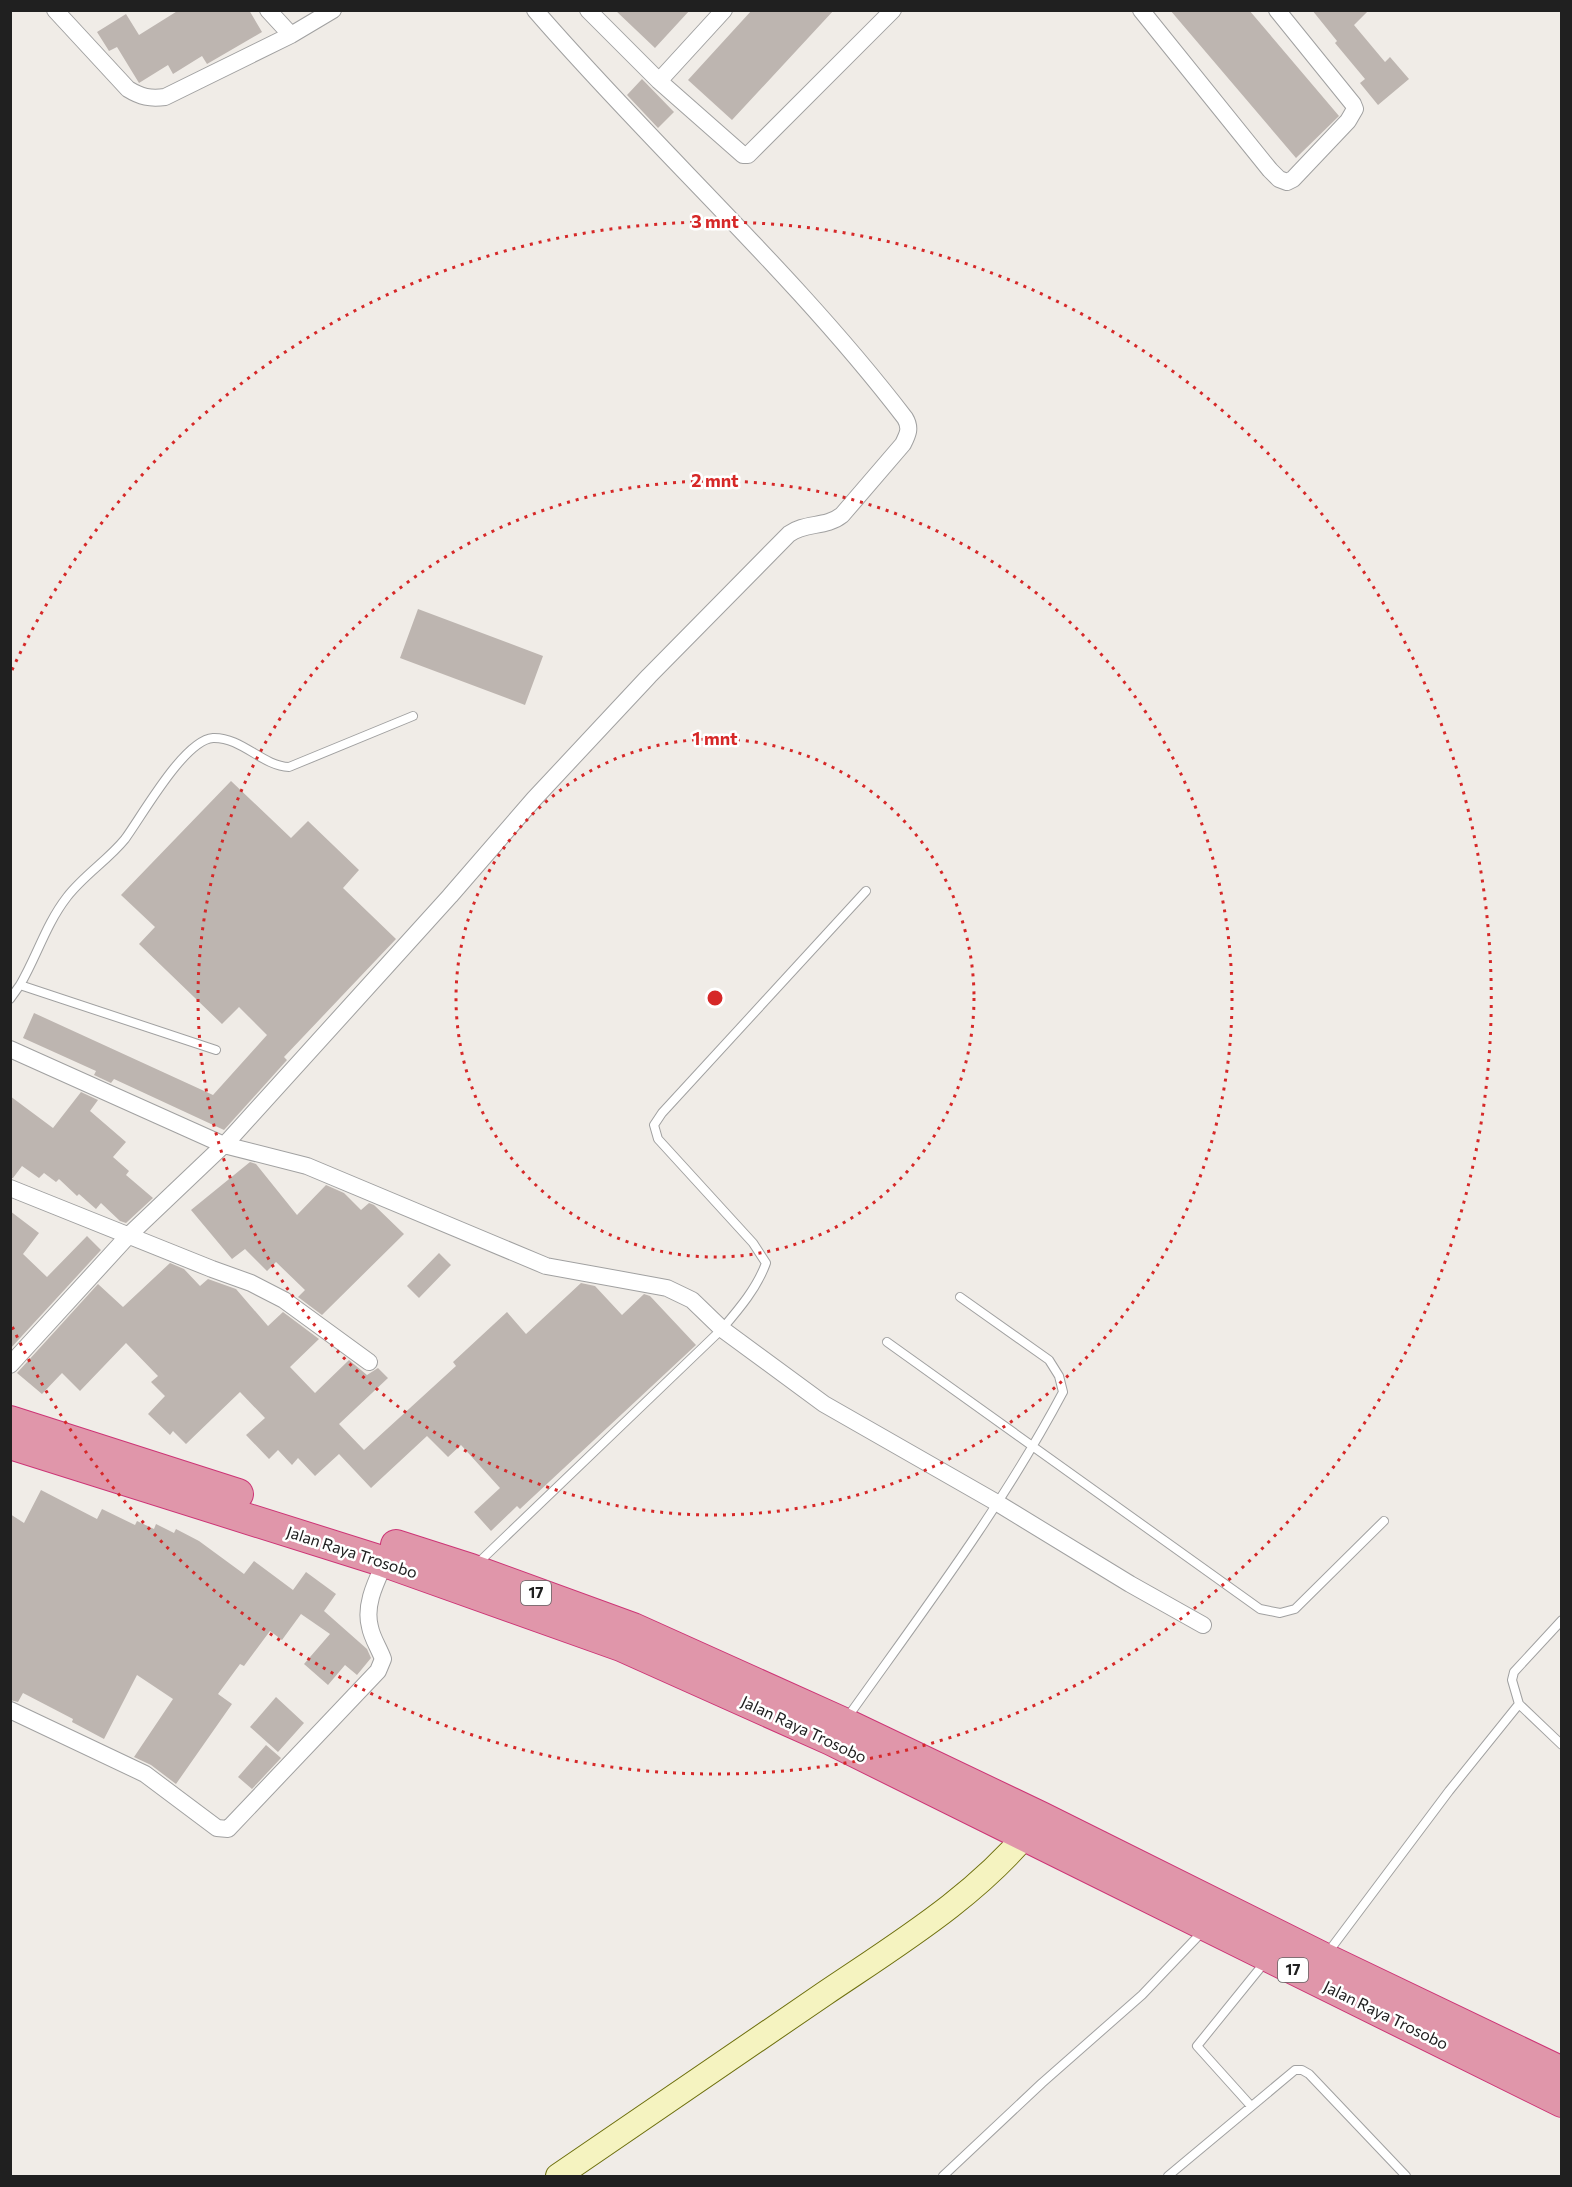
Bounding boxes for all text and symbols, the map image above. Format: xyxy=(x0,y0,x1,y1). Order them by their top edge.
text: 3 mnt xyxy=(691,210,739,232)
text: 2 mnt xyxy=(691,469,739,491)
text: 1 mnt xyxy=(692,727,738,749)
centre of rings xyxy=(705,988,725,1008)
street label: Jalan Raya Trosobo xyxy=(284,1521,420,1582)
road number: 17 xyxy=(521,1581,551,1605)
street label: Jalan Raya Trosobo xyxy=(738,1691,870,1766)
road number: 17 xyxy=(1278,1958,1308,1982)
street label: Jalan Raya Trosobo xyxy=(1321,1976,1452,2053)

